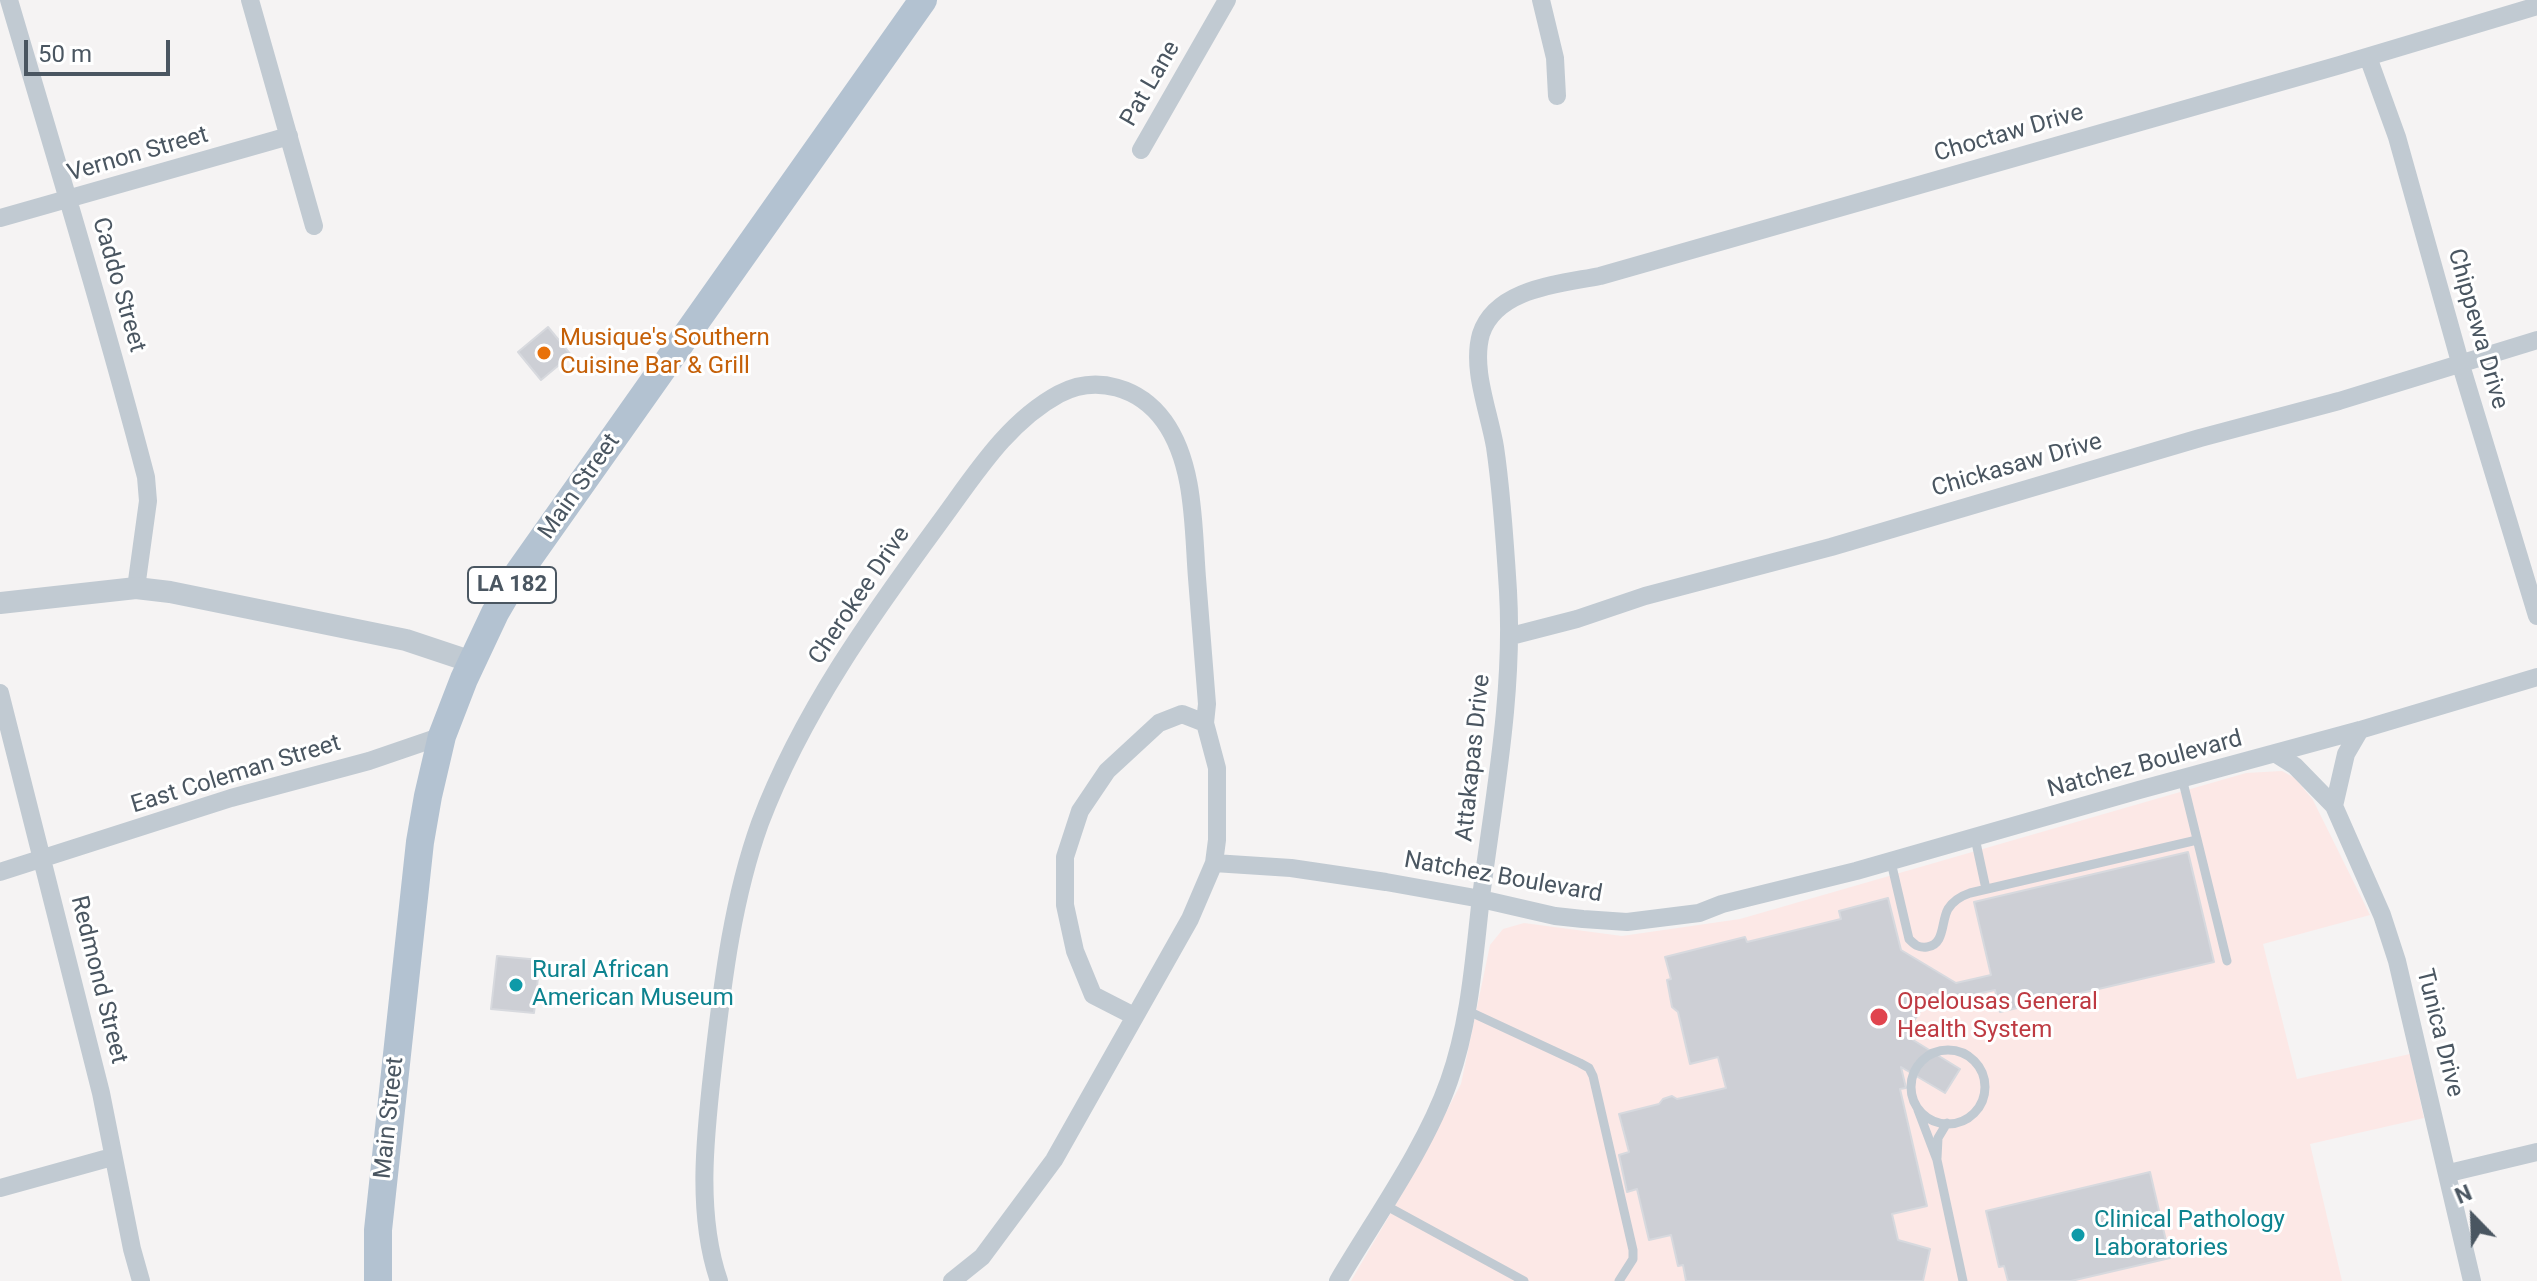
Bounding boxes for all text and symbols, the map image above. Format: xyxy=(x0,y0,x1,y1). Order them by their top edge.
scale bar xyxy=(28,24,174,74)
street label: Pat Lane xyxy=(1115,36,1187,132)
text: 50 m xyxy=(38,40,92,68)
street label: Choctaw Drive xyxy=(1931,99,2087,169)
street label: Vernon Street xyxy=(64,121,212,189)
street label: Caddo Street xyxy=(85,214,151,356)
street label: Chippewa Drive xyxy=(2440,246,2514,412)
place label: Musique's Southern Cuisine Bar & Grill xyxy=(560,325,770,381)
marker: Musique's Southern Cuisine Bar & Grill xyxy=(535,344,553,362)
street label: Chickasaw Drive xyxy=(1929,428,2105,504)
street label: Main Street xyxy=(533,429,627,545)
street label: Cherokee Drive xyxy=(803,521,917,671)
road number: LA 182 xyxy=(468,567,556,603)
street label: Attakapas Drive xyxy=(1451,673,1497,843)
street label: Natchez Boulevard xyxy=(2044,725,2246,805)
street label: East Coleman Street xyxy=(128,729,344,821)
street label: Natchez Boulevard xyxy=(1402,846,1604,910)
street label: Redmond Street xyxy=(63,893,133,1067)
place label: Rural African American Museum xyxy=(532,957,734,1013)
street label: Tunica Drive xyxy=(2409,966,2469,1100)
marker: Rural African American Museum xyxy=(507,976,525,994)
place label: Opelousas General Health System xyxy=(1897,989,2098,1045)
marker: Opelousas General Health System xyxy=(1868,1006,1890,1028)
street label: Main Street xyxy=(369,1056,411,1180)
north arrow xyxy=(2433,1177,2513,1257)
text: N xyxy=(2451,1180,2475,1209)
place label: Clinical Pathology Laboratories xyxy=(2094,1207,2285,1263)
marker: Clinical Pathology Laboratories xyxy=(2069,1226,2087,1244)

